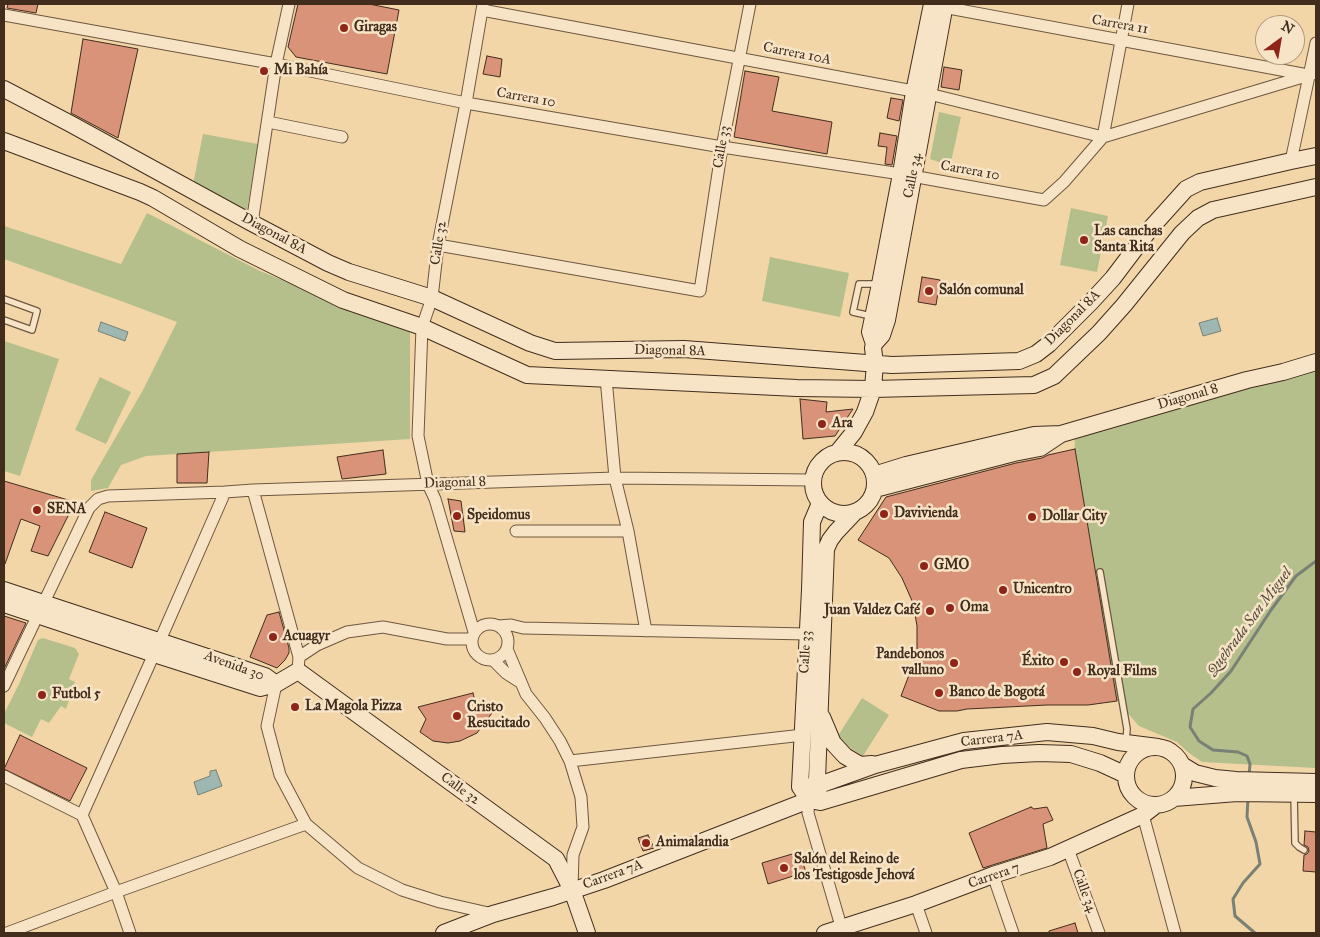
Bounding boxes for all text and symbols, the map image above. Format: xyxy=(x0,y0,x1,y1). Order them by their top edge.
street label: Carrera 11 xyxy=(1091,12,1149,38)
north arrow xyxy=(1255,15,1305,65)
text: N xyxy=(1278,17,1297,38)
place label: Giragas xyxy=(354,20,397,36)
marker: Giragas xyxy=(338,22,350,34)
street label: Carrera 10A xyxy=(762,39,832,69)
place label: Mi Bahía xyxy=(274,63,328,79)
marker: Mi Bahía xyxy=(258,65,270,77)
street label: Carrera 10 xyxy=(495,85,557,111)
street label: Calle 33 xyxy=(710,124,734,170)
street label: Calle 34 xyxy=(900,152,926,200)
street label: Carrera 10 xyxy=(939,158,1001,184)
street label: Diagonal 8A xyxy=(238,210,310,258)
street label: Calle 32 xyxy=(427,220,451,266)
place label: Las canchas Santa Rita xyxy=(1094,224,1162,256)
marker: Las canchas Santa Rita xyxy=(1078,234,1090,246)
place label: Salón comunal xyxy=(939,283,1024,299)
marker: Salón comunal xyxy=(923,285,935,297)
street label: Diagonal 8A xyxy=(1042,287,1104,349)
street label: Diagonal 8A xyxy=(634,342,706,360)
street label: Diagonal 8 xyxy=(1156,380,1220,414)
place label: Ara xyxy=(832,416,853,432)
marker: Ara xyxy=(816,418,828,430)
street label: Diagonal 8 xyxy=(424,474,486,492)
place label: SENA xyxy=(47,502,86,518)
marker: SENA xyxy=(31,504,43,516)
place label: Davivienda xyxy=(894,506,958,522)
place label: Speidomus xyxy=(467,508,530,524)
marker: Davivienda xyxy=(878,508,890,520)
place label: Dollar City xyxy=(1042,509,1107,525)
marker: Speidomus xyxy=(451,510,463,522)
marker: Dollar City xyxy=(1026,511,1038,523)
place label: GMO xyxy=(934,558,969,574)
marker: GMO xyxy=(918,560,930,572)
water label: Quebrada San Miguel xyxy=(1204,565,1296,679)
place label: Unicentro xyxy=(1013,582,1072,598)
marker: Unicentro xyxy=(997,584,1009,596)
place label: Oma xyxy=(960,600,988,616)
marker: Oma xyxy=(944,602,956,614)
place label: Juan Valdez Café xyxy=(824,603,920,619)
marker: Juan Valdez Café xyxy=(924,605,936,617)
place label: Acuagyr xyxy=(283,629,330,645)
street label: Calle 33 xyxy=(796,630,816,674)
marker: Acuagyr xyxy=(267,631,279,643)
street label: Avenida 30 xyxy=(202,647,266,685)
place label: Pandebonos valluno xyxy=(876,647,944,680)
place label: Éxito xyxy=(1022,654,1054,670)
marker: Éxito xyxy=(1058,656,1070,668)
marker: Pandebonos valluno xyxy=(948,657,960,669)
place label: Royal Films xyxy=(1087,664,1157,680)
marker: Royal Films xyxy=(1071,666,1083,678)
place label: Banco de Bogotá xyxy=(949,685,1045,701)
place label: Futbol 5 xyxy=(52,687,101,703)
marker: Banco de Bogotá xyxy=(933,687,945,699)
marker: Futbol 5 xyxy=(36,689,48,701)
place label: La Magola Pizza xyxy=(305,699,402,715)
place label: Cristo Resucitado xyxy=(467,700,530,732)
marker: La Magola Pizza xyxy=(289,701,301,713)
marker: Cristo Resucitado xyxy=(451,710,463,722)
street label: Carrera 7A xyxy=(960,727,1024,751)
street label: Calle 32 xyxy=(437,769,483,809)
place label: Animalandia xyxy=(656,835,729,851)
marker: Animalandia xyxy=(640,837,652,849)
place label: Salón del Reino de los Testigosde Jehová xyxy=(794,852,914,884)
street label: Carrera 7A xyxy=(581,856,645,894)
street label: Carrera 7 xyxy=(966,859,1022,893)
marker: Salón del Reino de los Testigosde Jehová xyxy=(778,862,790,874)
street label: Calle 34 xyxy=(1068,867,1100,915)

